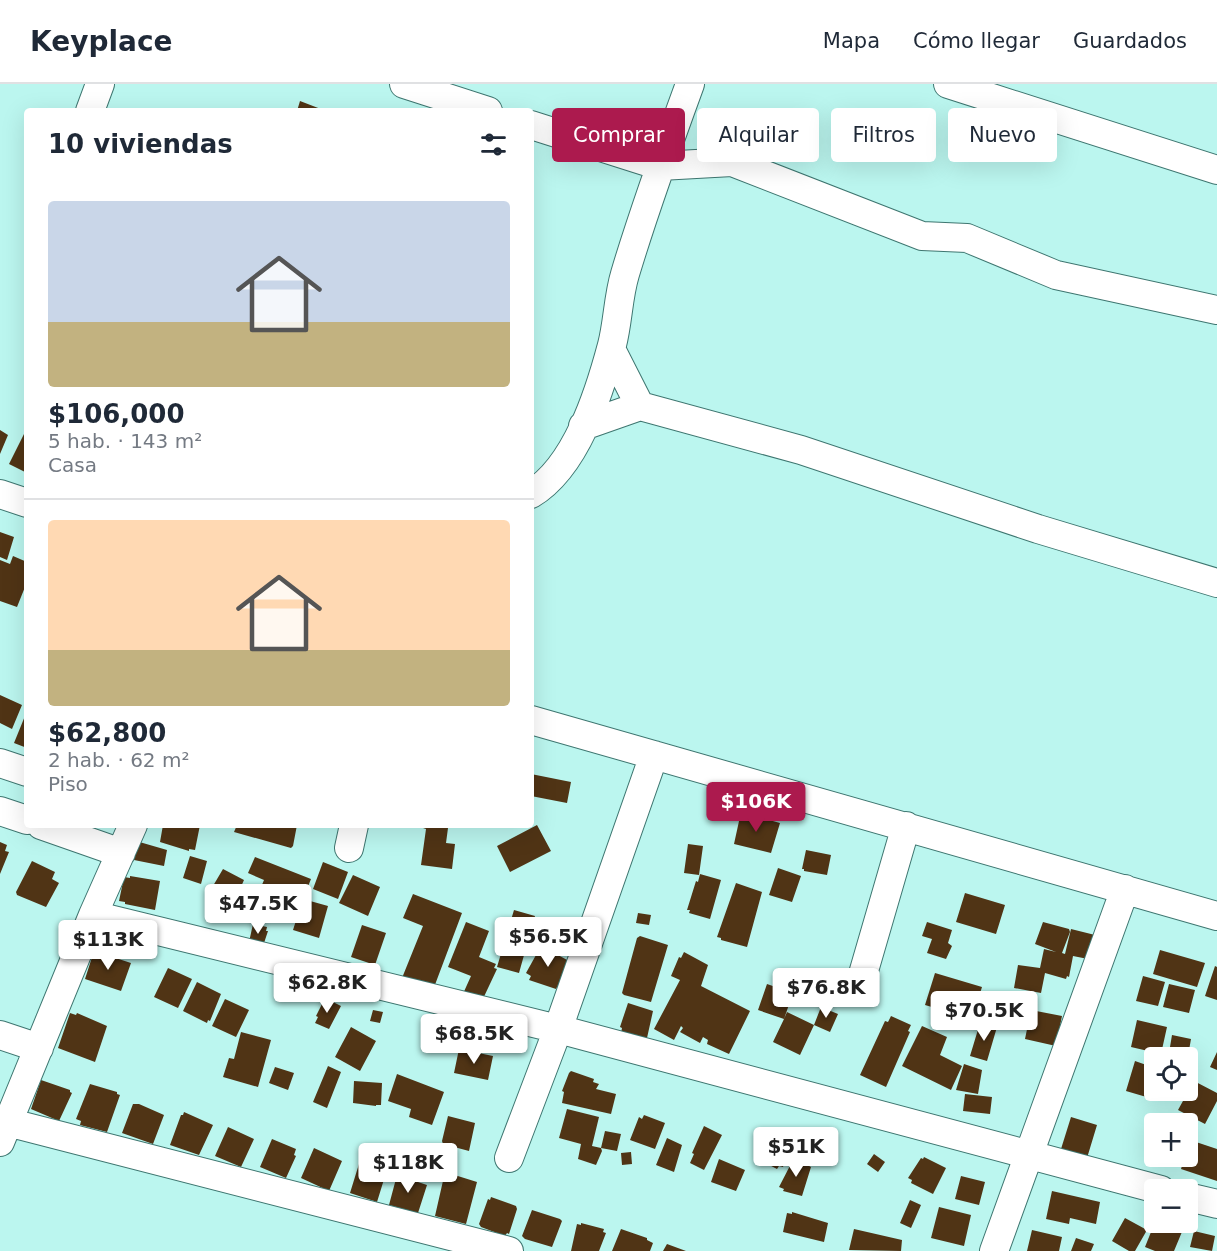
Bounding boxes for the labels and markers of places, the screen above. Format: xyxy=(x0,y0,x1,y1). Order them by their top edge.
pin: $106K xyxy=(714,782,798,833)
pin: $47.5K xyxy=(209,884,307,935)
pin: $56.5K xyxy=(499,917,597,968)
pin: $113K xyxy=(66,920,150,971)
pin: $62.8K xyxy=(278,963,376,1014)
pin: $76.8K xyxy=(777,968,875,1019)
pin: $70.5K xyxy=(935,991,1033,1042)
pin: $68.5K xyxy=(425,1014,523,1065)
pin: $51K xyxy=(760,1127,832,1178)
pin: $118K xyxy=(366,1143,450,1194)

